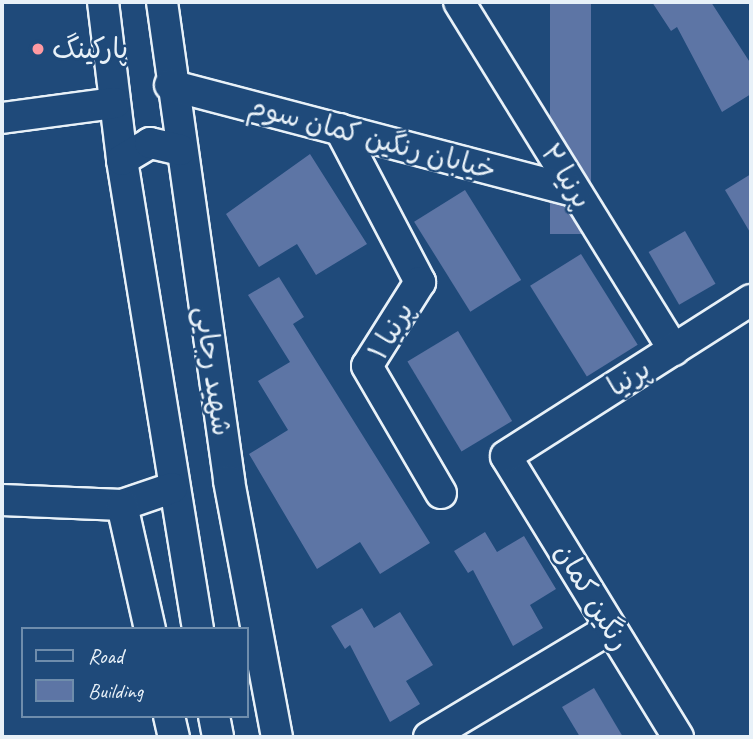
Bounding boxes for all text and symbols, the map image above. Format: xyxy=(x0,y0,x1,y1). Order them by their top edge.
place label: پارکینگ xyxy=(52,32,128,66)
marker: پارکینگ xyxy=(30,41,46,57)
street label: خیابان رنگین کمان سوم xyxy=(244,89,500,187)
street label: پرنیا ۲ xyxy=(533,138,599,214)
street label: پرنیا ۱ xyxy=(361,296,421,366)
street label: شهید رجایی xyxy=(187,304,239,438)
street label: پرنیا xyxy=(601,352,657,404)
street label: رنگین کمان xyxy=(547,537,637,657)
legend xyxy=(21,627,248,718)
text: Road xyxy=(88,643,123,669)
text: Building xyxy=(88,678,143,704)

